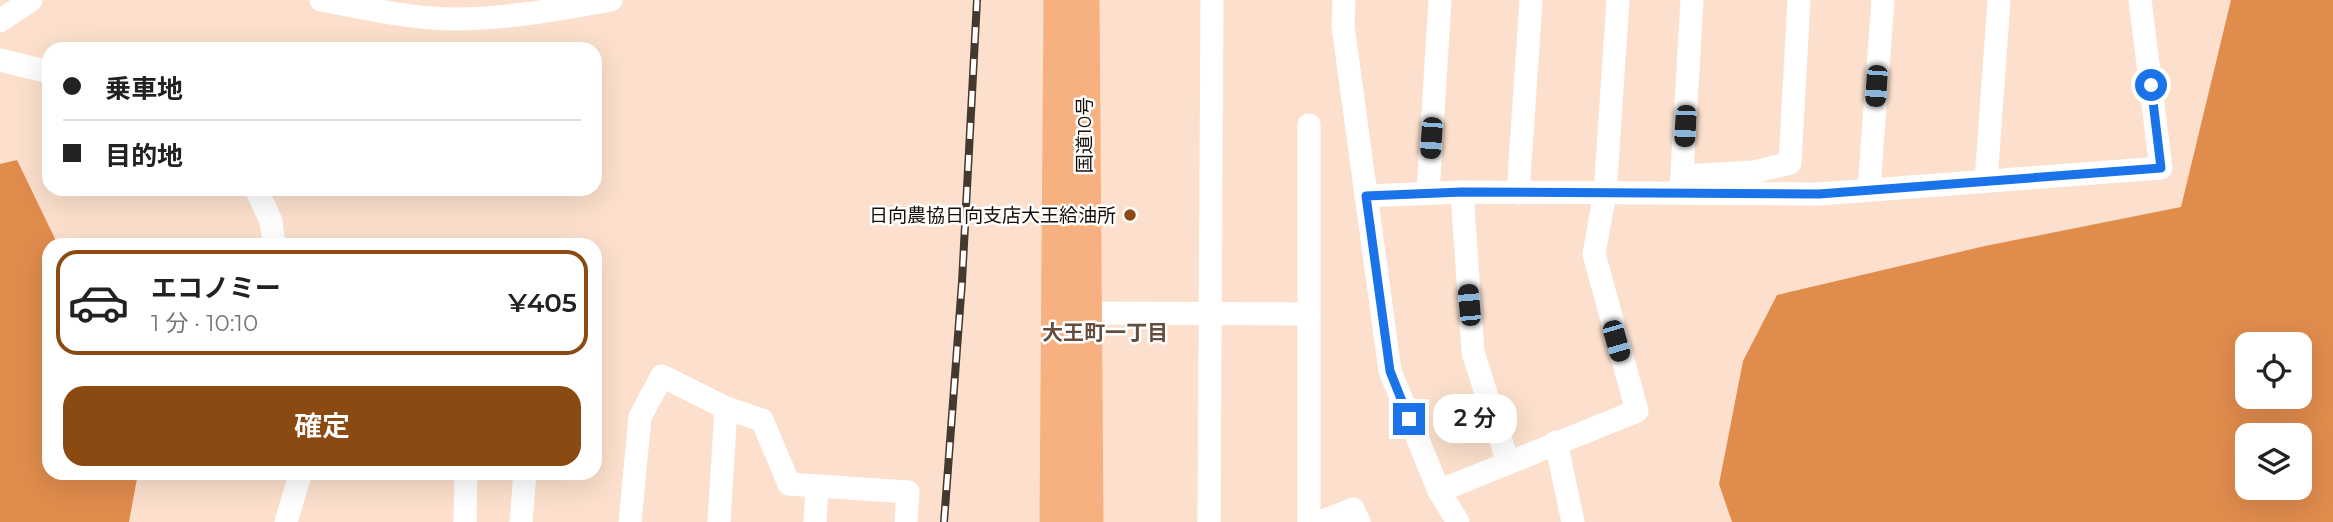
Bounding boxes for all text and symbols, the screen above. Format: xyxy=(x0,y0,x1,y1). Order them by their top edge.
car xyxy=(1865,64,1888,108)
route start xyxy=(2135,69,2167,101)
text: 乗車地 xyxy=(105,73,183,105)
street label: 国道10号 xyxy=(1073,97,1096,173)
car xyxy=(1674,104,1697,148)
car xyxy=(1420,116,1443,160)
text: 目的地 xyxy=(105,140,183,172)
place label: 日向農協日向支店大王給油所 xyxy=(869,204,1116,227)
marker: 日向農協日向支店大王給油所 xyxy=(1122,207,1138,223)
icon: car xyxy=(67,271,130,334)
text: エコノミー xyxy=(151,272,281,304)
car xyxy=(1457,283,1482,327)
text: ¥405 xyxy=(508,287,577,319)
text: 1 分 · 10:10 xyxy=(151,309,258,337)
car xyxy=(1601,318,1632,364)
district label: 大王町一丁目 xyxy=(1042,320,1168,345)
map controls xyxy=(2235,332,2312,500)
button: locate xyxy=(2235,332,2312,409)
button: 確定 xyxy=(63,386,581,466)
callout: 2 分 xyxy=(1434,394,1518,444)
route end xyxy=(1393,403,1425,435)
text: 2 分 xyxy=(1454,404,1496,432)
button: layers xyxy=(2235,423,2312,500)

